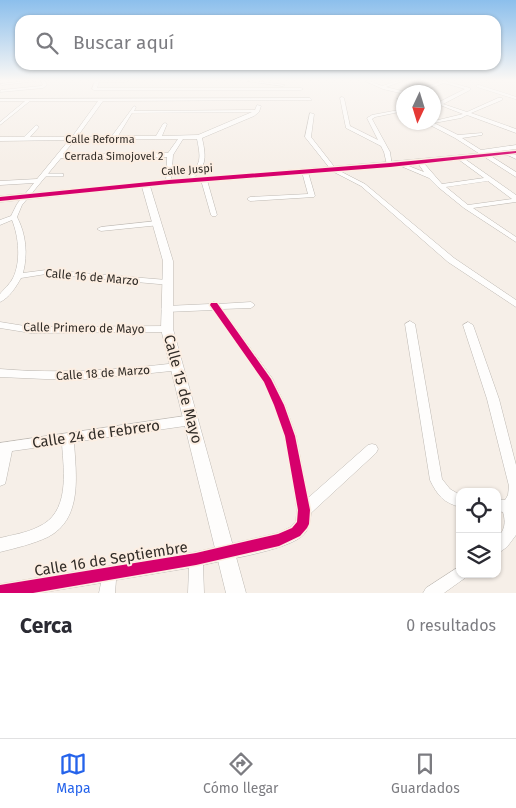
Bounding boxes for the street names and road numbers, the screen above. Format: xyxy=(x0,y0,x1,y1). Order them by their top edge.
street label: Calle Reforma xyxy=(65,133,135,146)
street label: Cerrada Simojovel 2 xyxy=(65,150,163,163)
street label: Calle Juspi xyxy=(161,162,213,178)
street label: Calle 16 de Marzo xyxy=(45,266,139,288)
street label: Calle Primero de Mayo xyxy=(23,320,145,336)
street label: Calle 15 de Mayo xyxy=(160,333,206,445)
street label: Calle 18 de Marzo xyxy=(56,363,150,383)
street label: Calle 24 de Febrero xyxy=(31,416,161,452)
street label: Calle 16 de Septiembre xyxy=(33,538,189,580)

